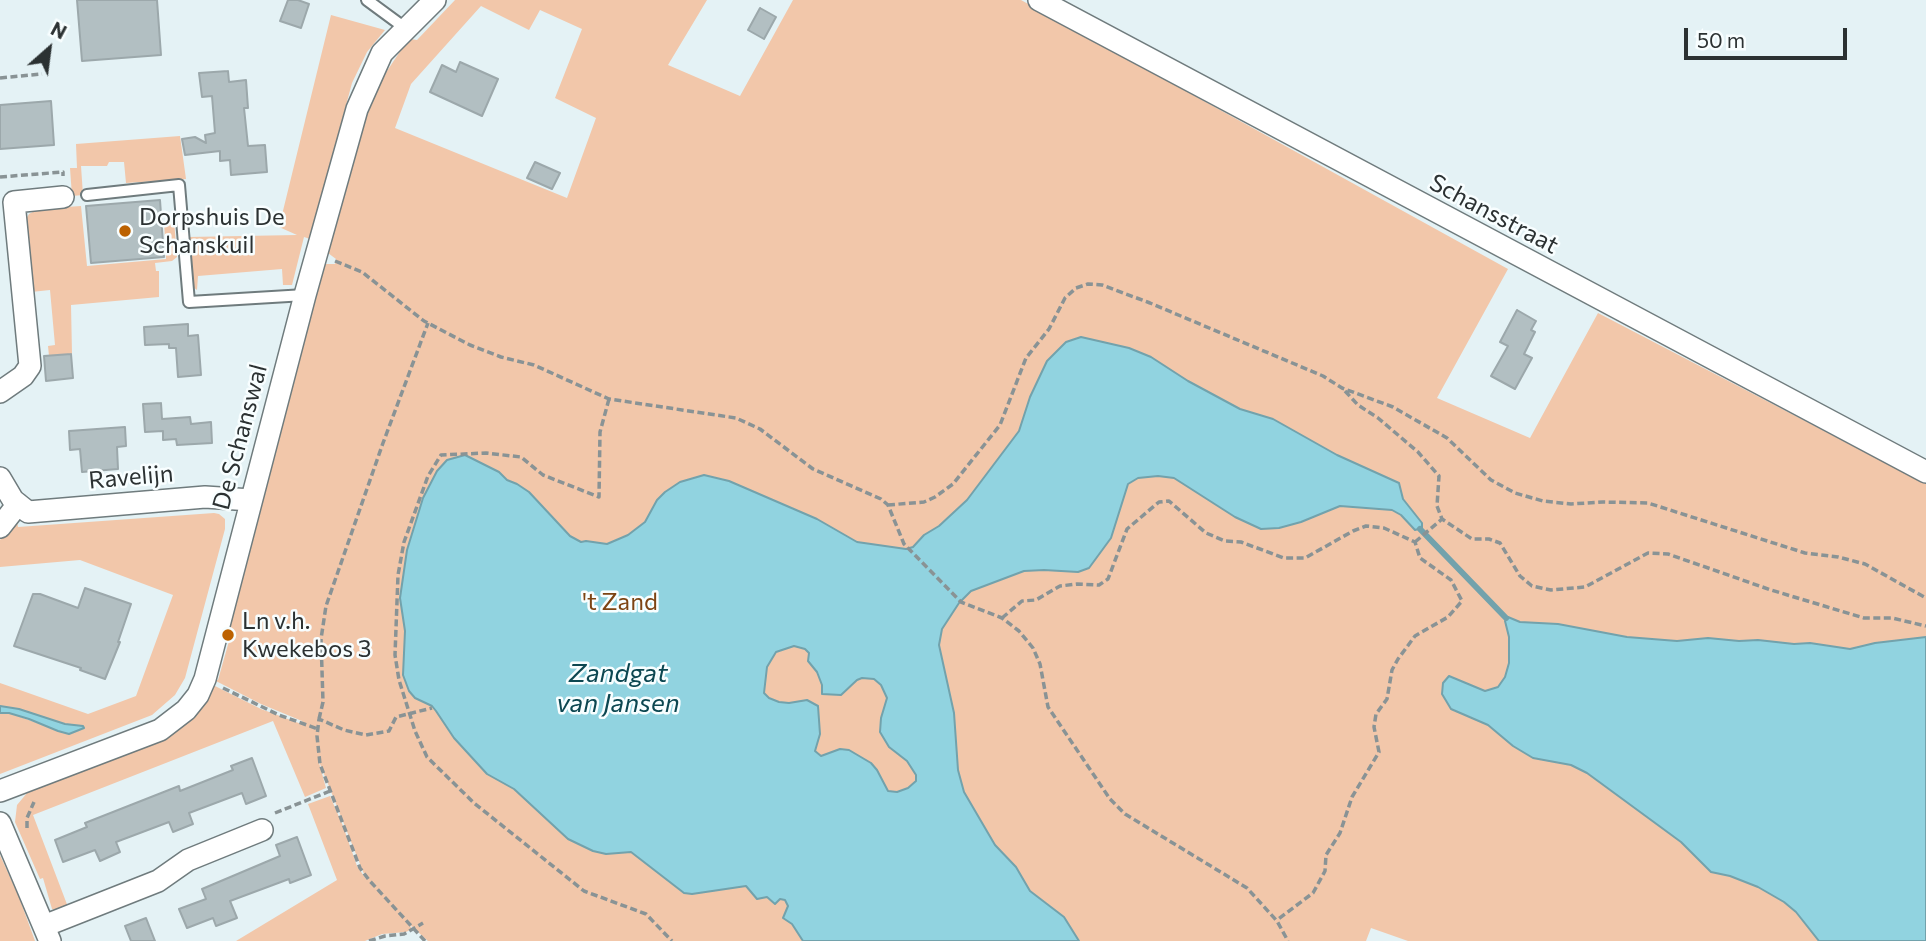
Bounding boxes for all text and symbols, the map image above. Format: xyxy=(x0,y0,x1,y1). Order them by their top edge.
north arrow xyxy=(14,14,84,84)
scale bar xyxy=(1688,14,1851,58)
text: N xyxy=(47,17,71,44)
text: 50 m xyxy=(1697,27,1745,52)
street label: Schansstraat xyxy=(1425,168,1563,260)
place label: Dorpshuis De Schanskuil xyxy=(139,203,285,259)
marker: Dorpshuis De Schanskuil xyxy=(117,223,133,239)
street label: De Schanswal xyxy=(207,361,273,513)
street label: Ravelijn xyxy=(87,459,175,495)
park label: 't Zand xyxy=(582,588,658,616)
place label: Ln v.h. Kwekebos 3 xyxy=(242,607,371,663)
marker: Ln v.h. Kwekebos 3 xyxy=(220,627,236,643)
water label: Zandgat van Jansen xyxy=(556,657,680,718)

